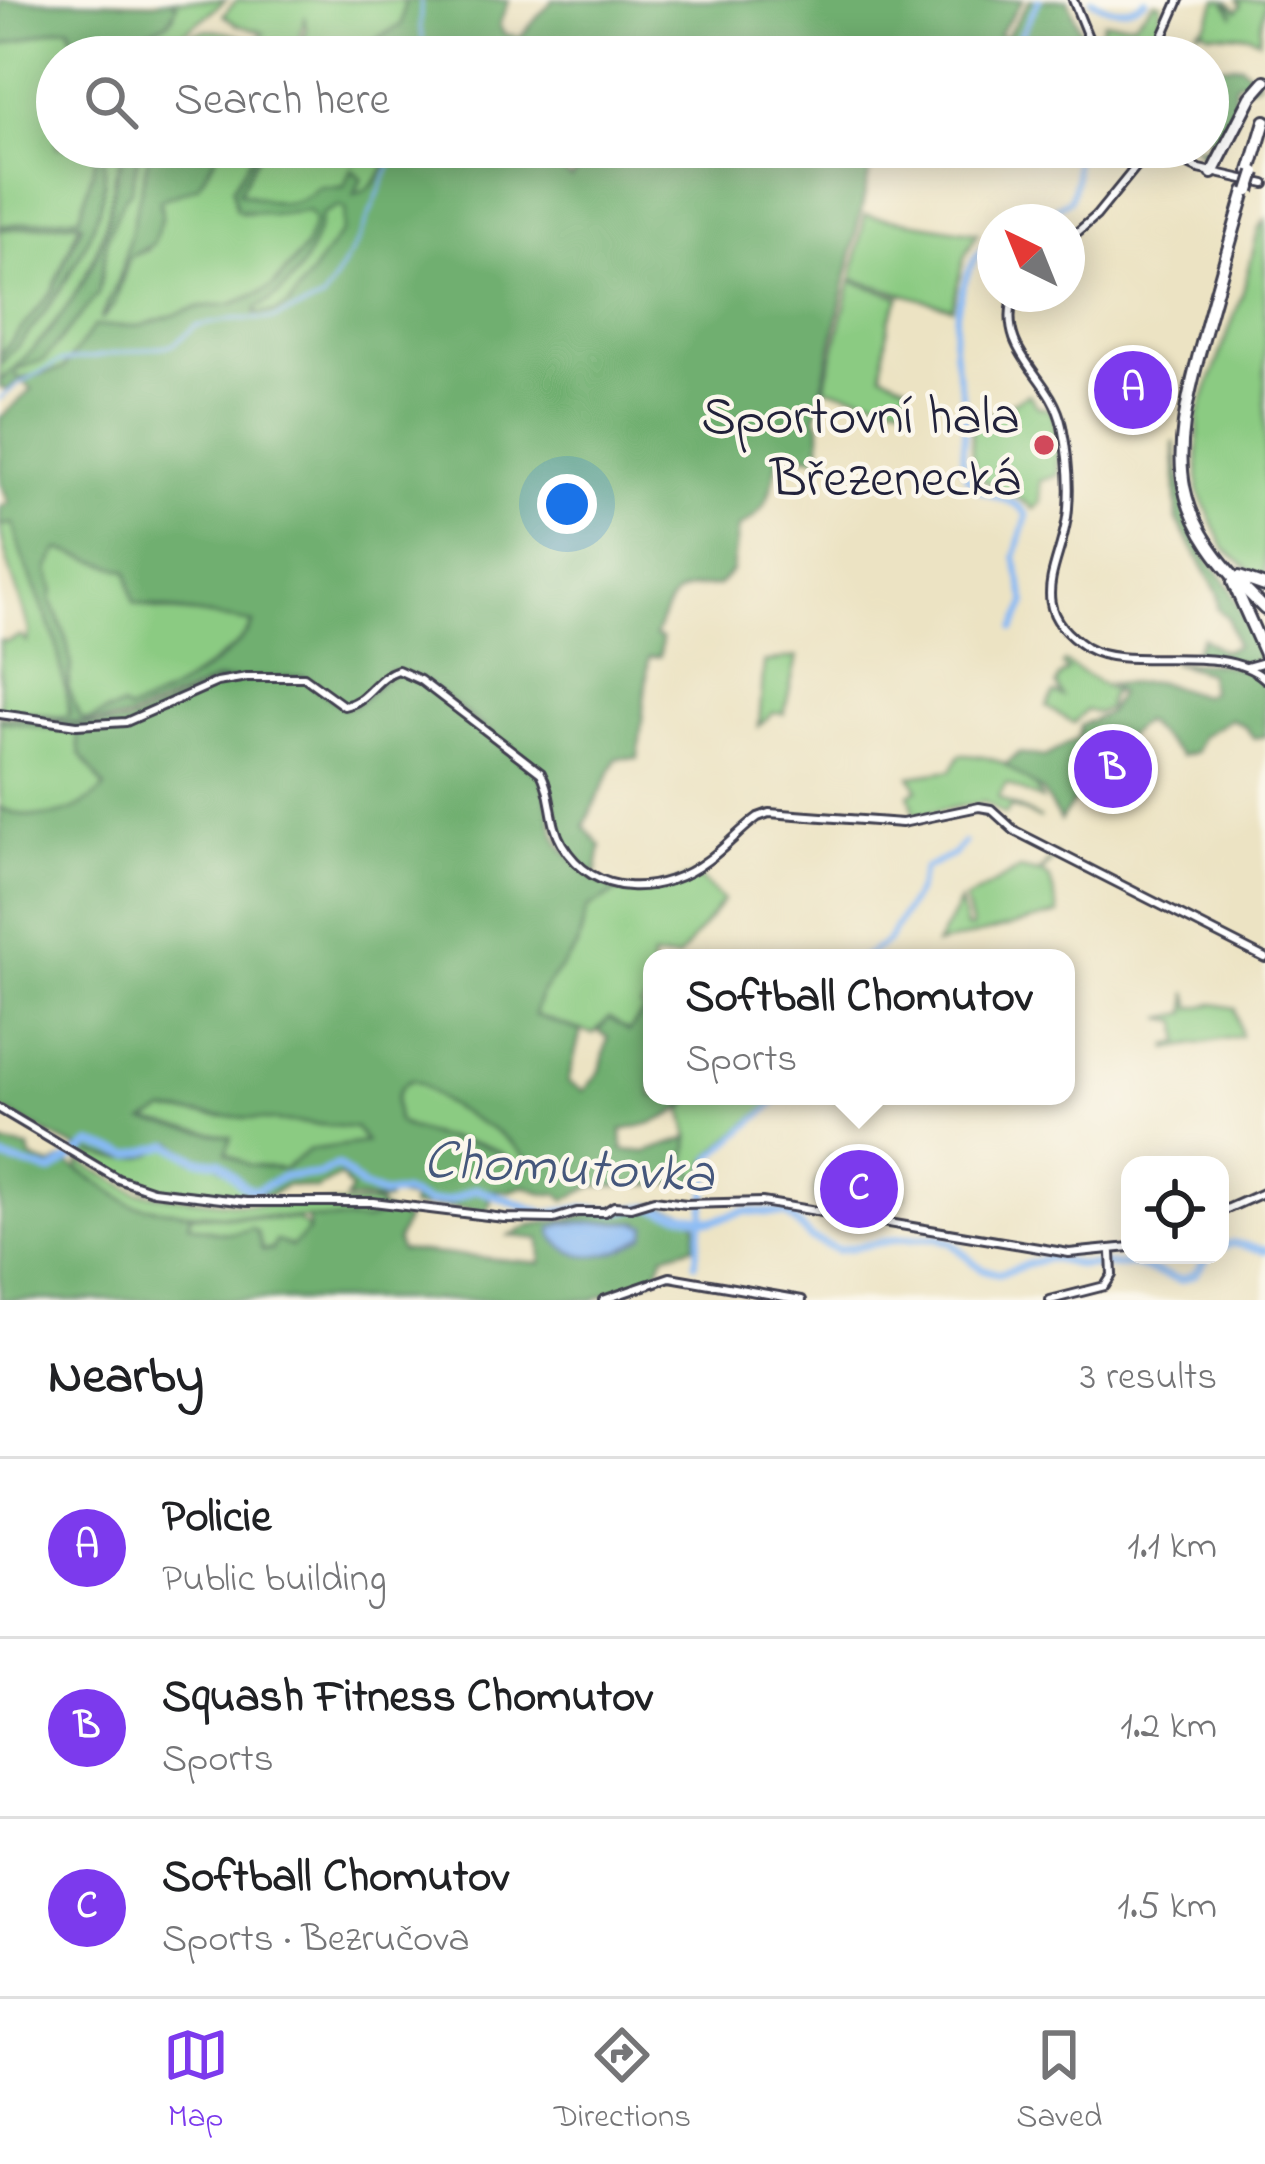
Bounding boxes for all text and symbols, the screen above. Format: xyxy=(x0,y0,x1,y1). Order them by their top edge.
search box xyxy=(36,36,1229,168)
icon: search xyxy=(78,69,144,135)
text: Search here xyxy=(174,69,390,135)
north arrow xyxy=(977,204,1085,312)
pin: A xyxy=(1094,345,1172,435)
place label: Sportovní hala Březenecká xyxy=(701,381,1020,521)
marker: Sportovní hala Březenecká xyxy=(1031,432,1057,458)
your location xyxy=(537,474,597,534)
pin: B xyxy=(1074,724,1152,814)
popup xyxy=(643,949,1075,1105)
text: Softball Chomutov xyxy=(686,966,1032,1032)
text: Sports xyxy=(686,1032,797,1089)
water label: Chomutovka xyxy=(421,1121,717,1220)
pin: C xyxy=(820,1144,898,1234)
map controls xyxy=(1121,1156,1229,1264)
button: locate xyxy=(1121,1156,1229,1264)
text: Nearby xyxy=(48,1341,204,1416)
text: 3 results xyxy=(1080,1350,1217,1407)
text: Policie xyxy=(162,1486,271,1552)
text: A xyxy=(75,1519,99,1576)
text: 1.1 km xyxy=(1127,1519,1217,1576)
text: Public building xyxy=(162,1552,387,1609)
text: Squash Fitness Chomutov xyxy=(162,1666,653,1732)
text: B xyxy=(74,1699,100,1756)
text: 1.2 km xyxy=(1120,1699,1217,1756)
text: Sports xyxy=(162,1732,274,1789)
text: Softball Chomutov xyxy=(162,1846,509,1912)
text: C xyxy=(76,1879,98,1936)
text: 1.5 km xyxy=(1117,1879,1217,1936)
text: Sports · Bezručova xyxy=(162,1912,469,1969)
tab: Map xyxy=(163,2022,229,2142)
tab: Directions xyxy=(554,2022,691,2142)
tab: Saved xyxy=(1016,2022,1102,2142)

